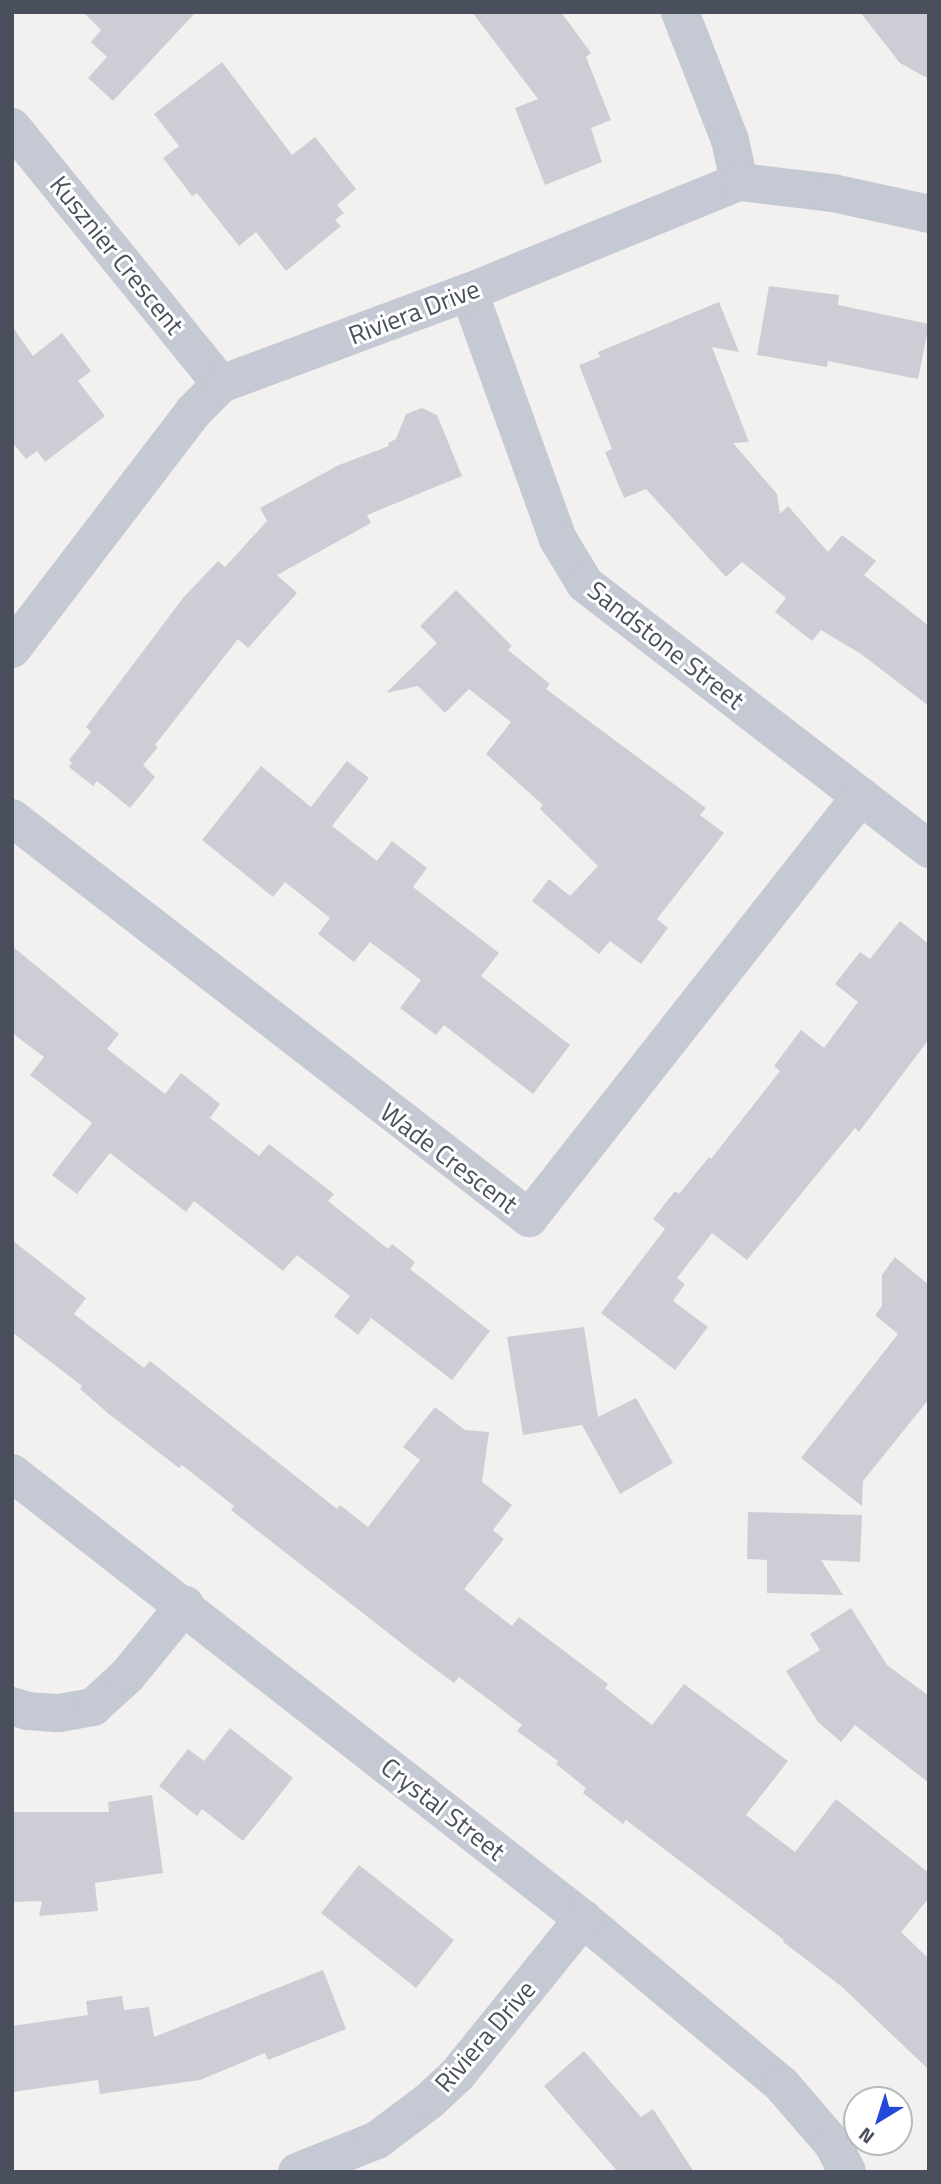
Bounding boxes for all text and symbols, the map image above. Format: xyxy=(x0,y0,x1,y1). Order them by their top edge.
street label: Kusznier Crescent xyxy=(44,169,190,341)
street label: Riviera Drive xyxy=(344,273,484,351)
street label: Sandstone Street xyxy=(582,574,750,716)
street label: Wade Crescent xyxy=(374,1096,524,1220)
street label: Crystal Street xyxy=(375,1751,511,1867)
street label: Riviera Drive xyxy=(428,1974,542,2098)
north arrow xyxy=(843,2086,913,2156)
text: N xyxy=(852,2121,880,2152)

